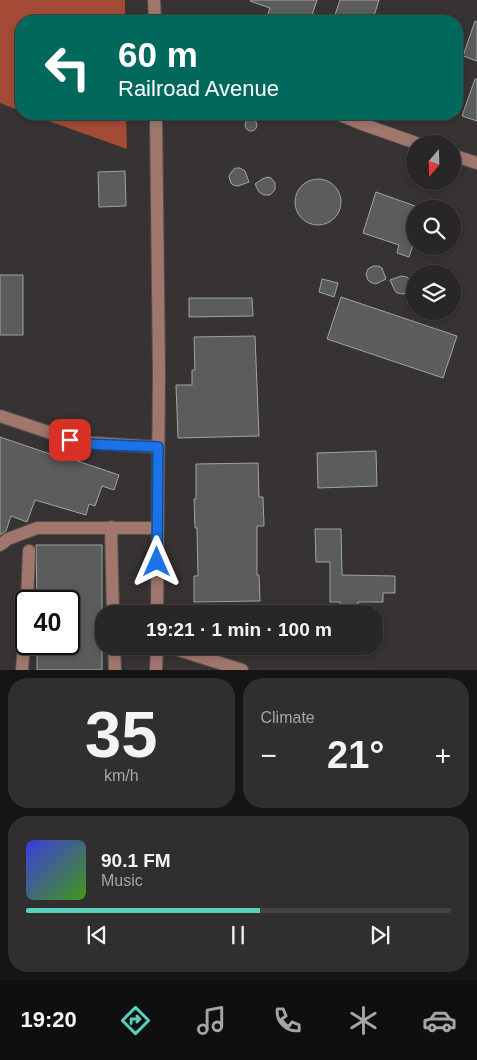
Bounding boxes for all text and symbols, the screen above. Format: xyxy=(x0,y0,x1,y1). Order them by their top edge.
icon: left xyxy=(35,35,100,100)
text: 60 m xyxy=(118,35,198,74)
text: Railroad Avenue xyxy=(118,76,279,101)
north arrow xyxy=(406,135,461,190)
map controls xyxy=(406,135,461,320)
button: search xyxy=(406,200,461,255)
button: layers xyxy=(406,265,461,320)
pin xyxy=(49,419,91,461)
icon: arrive xyxy=(56,426,84,454)
position arrow xyxy=(130,535,182,587)
speed limit sign: 40 xyxy=(15,590,80,655)
text: 19:21 · 1 min · 100 m xyxy=(146,619,332,640)
text: 35 xyxy=(85,698,157,771)
text: Climate xyxy=(261,709,315,726)
text: 21° xyxy=(327,734,384,776)
text: − xyxy=(261,740,277,771)
text: + xyxy=(435,740,451,771)
text: km/h xyxy=(104,767,139,784)
text: 90.1 FM xyxy=(101,850,171,871)
text: Music xyxy=(101,872,143,889)
icon: previous xyxy=(83,921,111,949)
icon: pause xyxy=(224,921,252,949)
icon: next xyxy=(366,921,394,949)
icon: directions xyxy=(118,1003,153,1038)
icon: music xyxy=(194,1003,229,1038)
icon: phone xyxy=(270,1003,305,1038)
icon: climate xyxy=(346,1003,381,1038)
icon: car xyxy=(422,1003,457,1038)
text: 19:20 xyxy=(20,1007,77,1032)

